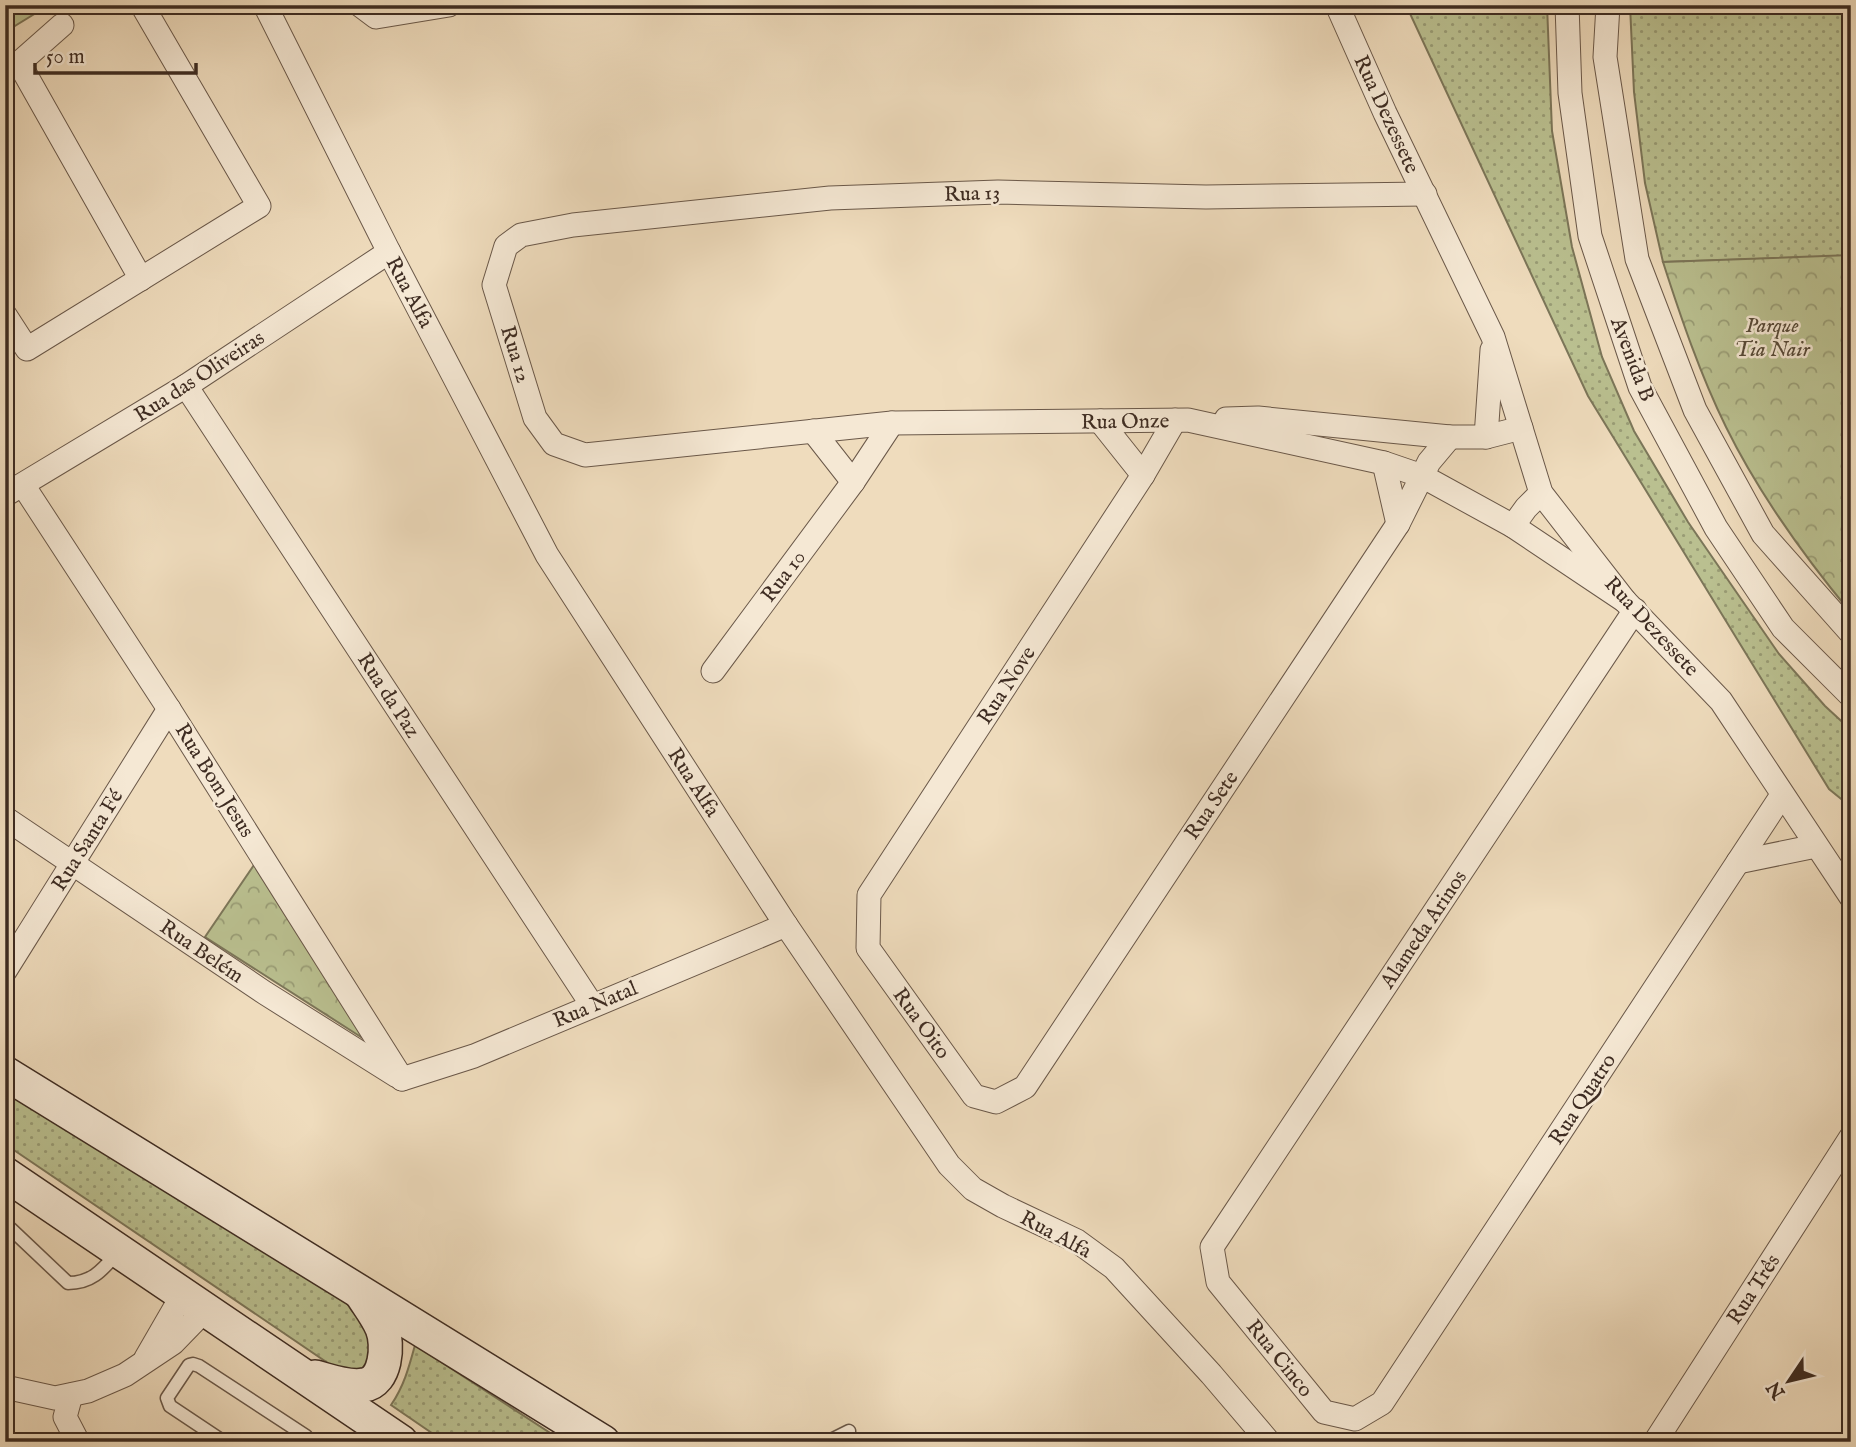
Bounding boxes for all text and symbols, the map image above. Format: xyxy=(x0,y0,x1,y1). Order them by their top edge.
scale bar xyxy=(35,32,196,76)
text: 50 m xyxy=(46,44,85,71)
street label: Rua Dezessete xyxy=(1346,51,1425,178)
street label: Rua 13 xyxy=(944,180,1001,209)
street label: Rua Alfa xyxy=(379,252,439,334)
street label: Avenida B xyxy=(1603,313,1660,406)
park label: Parque Tia Nair xyxy=(1734,313,1810,364)
street label: Rua 12 xyxy=(493,323,536,386)
street label: Rua das Oliveiras xyxy=(130,325,270,429)
street label: Rua Onze xyxy=(1081,408,1170,437)
street label: Rua 10 xyxy=(756,545,813,608)
street label: Rua Dezessete xyxy=(1598,571,1705,683)
street label: Rua Nove xyxy=(972,641,1043,730)
street label: Rua da Paz xyxy=(350,648,425,744)
street label: Rua Bom Jesus xyxy=(168,719,260,843)
street label: Rua Alfa xyxy=(660,743,726,823)
street label: Rua Sete xyxy=(1179,766,1245,846)
street label: Rua Santa Fé xyxy=(46,785,130,897)
street label: Alameda Arinos xyxy=(1374,865,1474,995)
street label: Rua Belém xyxy=(154,914,248,990)
street label: Rua Natal xyxy=(549,975,642,1035)
street label: Rua Oito xyxy=(886,983,956,1065)
street label: Rua Quatro xyxy=(1544,1049,1623,1151)
street label: Rua Alfa xyxy=(1015,1205,1096,1266)
street label: Rua Três xyxy=(1721,1249,1787,1330)
street label: Rua Cinco xyxy=(1239,1315,1318,1403)
north arrow xyxy=(1755,1346,1825,1416)
text: N xyxy=(1762,1376,1792,1404)

